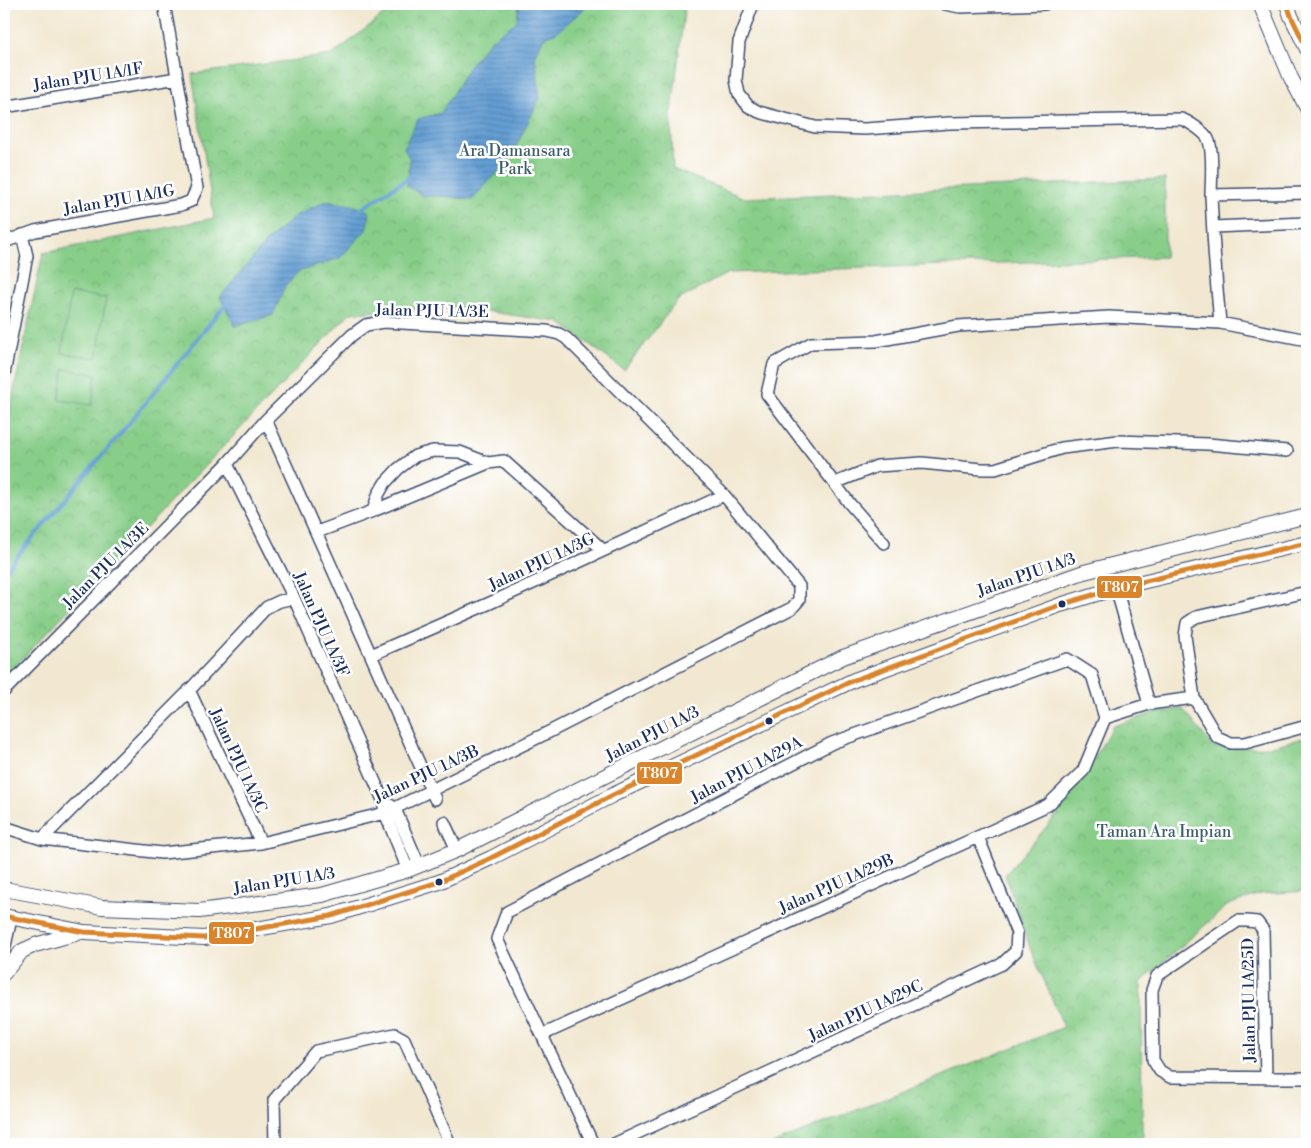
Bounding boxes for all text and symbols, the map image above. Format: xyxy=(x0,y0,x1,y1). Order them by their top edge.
street label: Jalan PJU 1A/1F xyxy=(31,58,145,96)
park label: Ara Damansara Park xyxy=(458,141,572,179)
street label: Jalan PJU 1A/1G xyxy=(61,180,177,220)
street label: Jalan PJU 1A/3E xyxy=(374,300,489,322)
street label: Jalan PJU 1A/3E xyxy=(58,518,153,614)
street label: Jalan PJU 1A/3G xyxy=(484,529,598,596)
street label: Jalan PJU 1A/3 xyxy=(974,549,1078,601)
street label: Jalan PJU 1A/3F xyxy=(289,568,353,680)
line badge: T807 xyxy=(1096,575,1143,599)
text: T807 xyxy=(1101,579,1139,597)
unlabelled marker xyxy=(1057,599,1067,609)
street label: Jalan PJU 1A/3 xyxy=(601,702,703,767)
street label: Jalan PJU 1A/3C xyxy=(205,704,271,816)
unlabelled marker xyxy=(764,716,774,726)
street label: Jalan PJU 1A/29A xyxy=(686,732,807,808)
street label: Jalan PJU 1A/3B xyxy=(370,741,482,807)
line badge: T807 xyxy=(636,761,683,785)
text: T807 xyxy=(640,765,678,783)
park label: Taman Ara Impian xyxy=(1097,822,1232,842)
street label: Jalan PJU 1A/29B xyxy=(775,850,897,919)
street label: Jalan PJU 1A/3 xyxy=(231,863,337,899)
unlabelled marker xyxy=(434,877,444,887)
line badge: T807 xyxy=(208,921,255,945)
text: T807 xyxy=(213,925,251,943)
street label: Jalan PJU 1A/25D xyxy=(1238,938,1260,1063)
street label: Jalan PJU 1A/29C xyxy=(804,976,926,1047)

